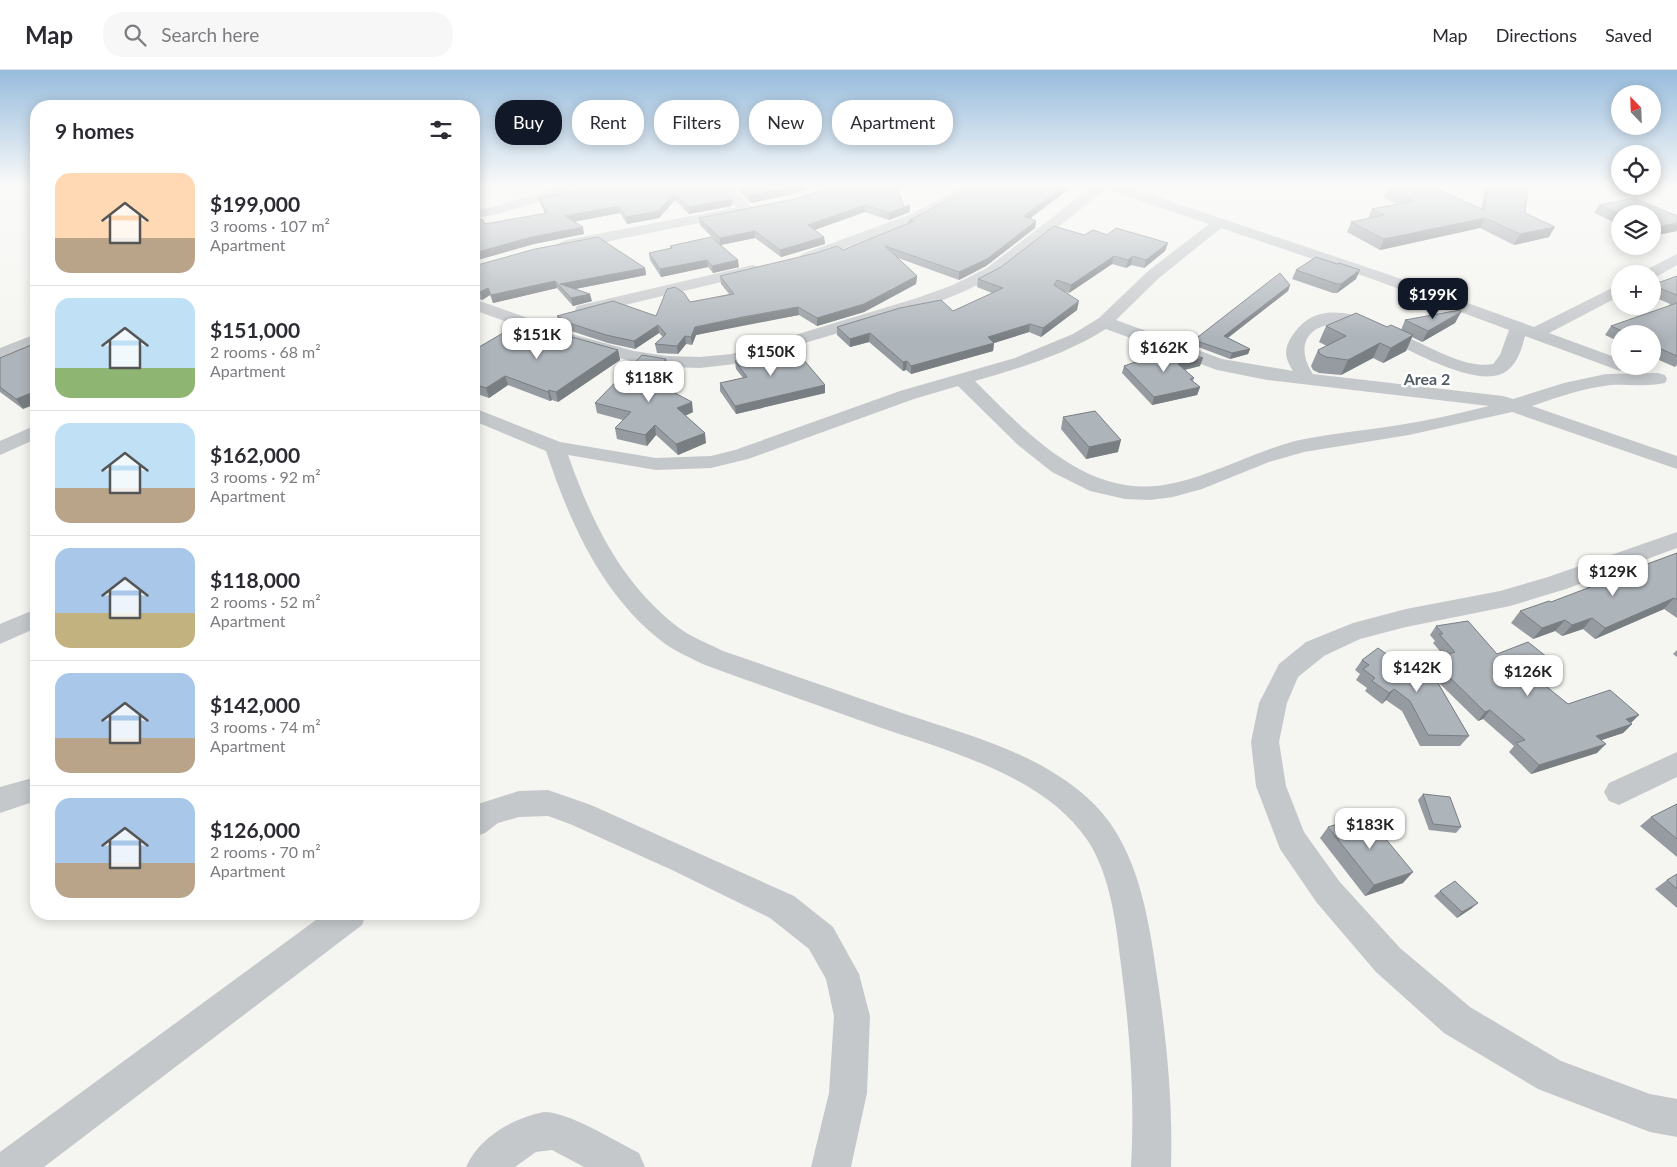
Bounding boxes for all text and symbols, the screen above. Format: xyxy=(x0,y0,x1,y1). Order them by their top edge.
search box xyxy=(103,12,453,57)
text: Map xyxy=(25,20,73,49)
icon: search xyxy=(121,21,149,49)
text: Search here xyxy=(161,23,259,46)
text: Map xyxy=(1432,24,1468,46)
text: Directions xyxy=(1496,24,1577,46)
text: Saved xyxy=(1605,24,1652,46)
north arrow xyxy=(1611,85,1661,135)
map controls xyxy=(1611,85,1661,375)
chip: Buy xyxy=(495,100,562,145)
chip: Rent xyxy=(572,100,644,145)
chip: Filters xyxy=(654,100,739,145)
chip: New xyxy=(749,100,822,145)
chip: Apartment xyxy=(832,100,953,145)
icon: filters xyxy=(427,116,455,144)
text: 9 homes xyxy=(55,118,134,143)
button: locate xyxy=(1611,145,1661,195)
text: $199,000 xyxy=(210,191,300,216)
icon: home xyxy=(95,193,155,253)
button: layers xyxy=(1611,205,1661,255)
text: 3 rooms · 107 m² xyxy=(210,216,330,235)
text: Apartment xyxy=(210,235,285,254)
button: + xyxy=(1611,265,1661,315)
pin: $199K xyxy=(1398,278,1468,320)
text: $199K xyxy=(1409,284,1457,303)
text: $151,000 xyxy=(210,317,300,342)
icon: home xyxy=(95,318,155,378)
pin: $151K xyxy=(502,318,572,360)
text: $151K xyxy=(513,324,561,343)
button: − xyxy=(1611,325,1661,375)
pin: $162K xyxy=(1129,330,1199,373)
pin: $150K xyxy=(736,334,806,377)
text: $162K xyxy=(1140,337,1188,356)
text: $150K xyxy=(747,341,795,360)
text: 2 rooms · 68 m² xyxy=(210,342,321,361)
pin: $118K xyxy=(614,360,684,403)
text: Apartment xyxy=(210,361,285,380)
text: $118K xyxy=(625,367,673,386)
district label: Area 2 xyxy=(1403,369,1450,388)
text: $162,000 xyxy=(210,442,300,467)
icon: home xyxy=(95,443,155,503)
text: 3 rooms · 92 m² xyxy=(210,467,321,486)
text: Apartment xyxy=(210,486,285,505)
pin: $129K xyxy=(1578,554,1648,597)
text: $129K xyxy=(1589,561,1637,580)
text: $118,000 xyxy=(210,567,300,592)
icon: home xyxy=(95,568,155,628)
text: 2 rooms · 52 m² xyxy=(210,592,321,611)
text: Apartment xyxy=(210,611,285,630)
pin: $142K xyxy=(1382,650,1452,693)
pin: $126K xyxy=(1493,654,1563,697)
text: $142K xyxy=(1393,657,1441,676)
text: $126K xyxy=(1504,661,1552,680)
text: $142,000 xyxy=(210,692,300,717)
icon: home xyxy=(95,693,155,753)
text: 3 rooms · 74 m² xyxy=(210,717,321,736)
text: Apartment xyxy=(210,736,285,755)
pin: $183K xyxy=(1335,808,1405,850)
text: $183K xyxy=(1346,814,1394,833)
text: $126,000 xyxy=(210,817,300,842)
icon: home xyxy=(95,818,155,878)
text: 2 rooms · 70 m² xyxy=(210,842,321,861)
text: Apartment xyxy=(210,861,285,880)

